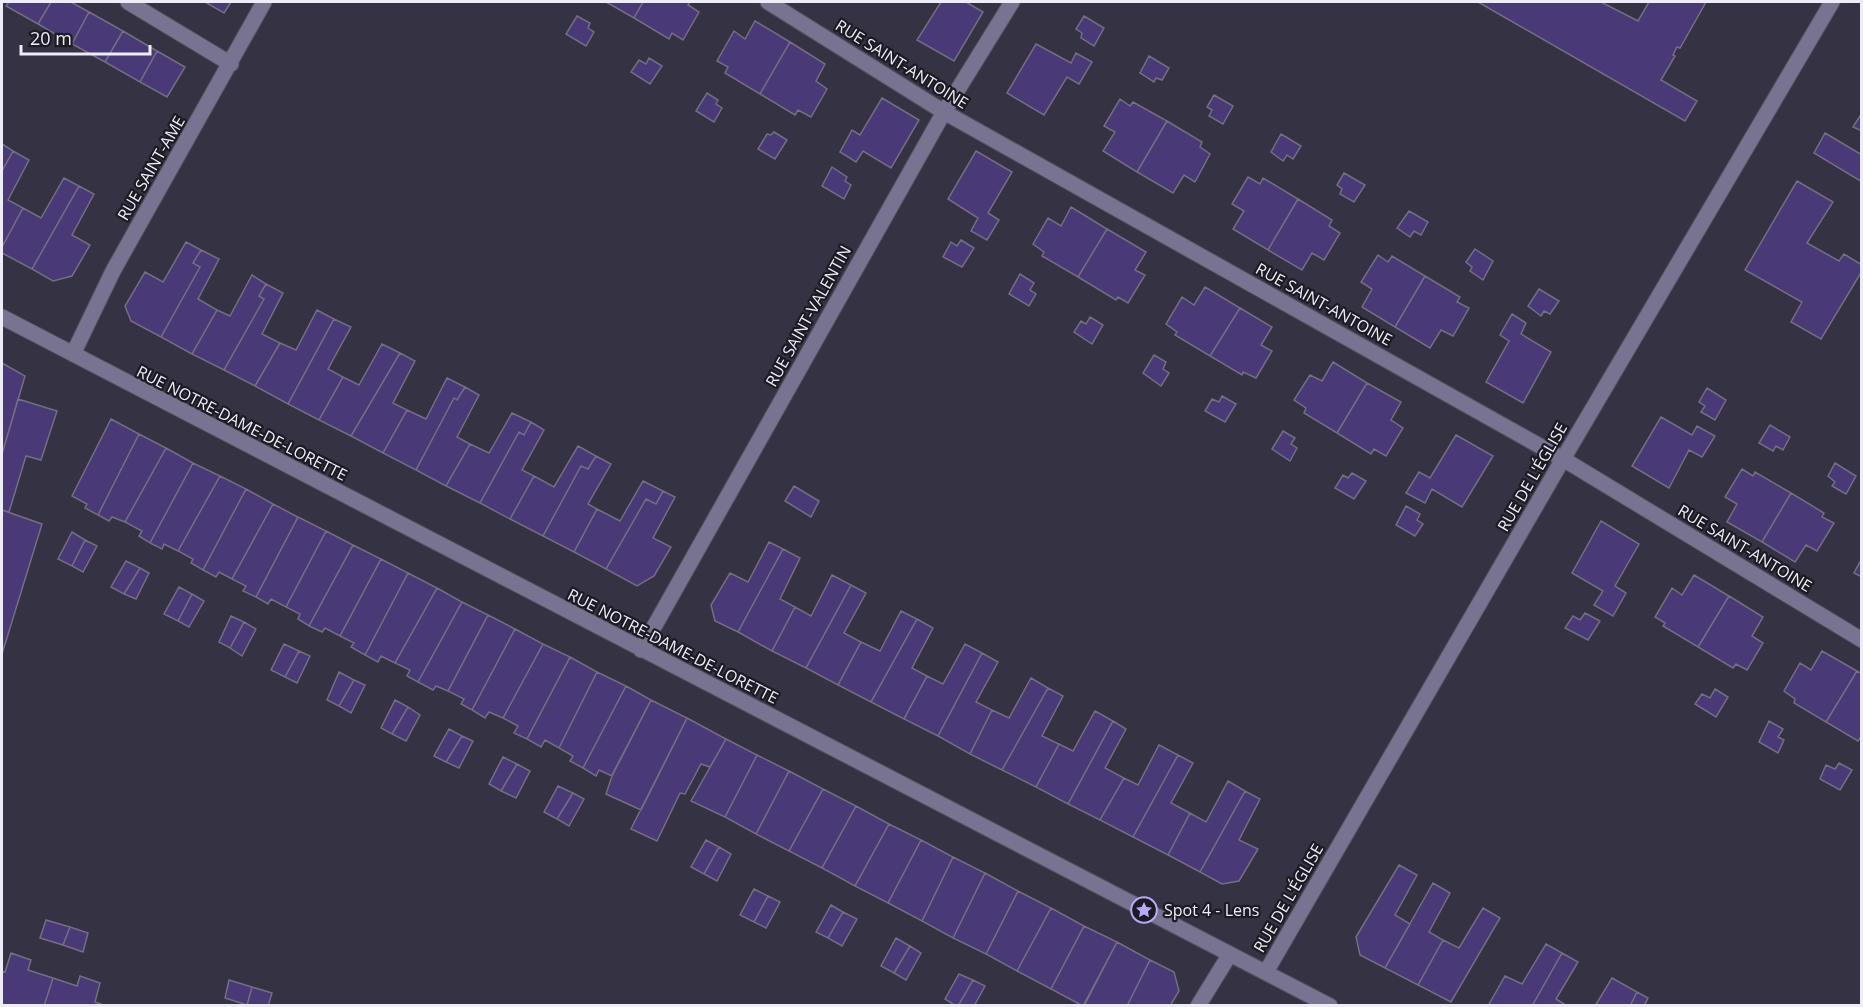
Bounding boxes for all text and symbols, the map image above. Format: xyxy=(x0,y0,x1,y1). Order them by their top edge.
street label: RUE SAINT-ANTOINE xyxy=(831,14,973,114)
scale bar xyxy=(21,18,150,56)
text: 20 m xyxy=(30,26,72,50)
street label: RUE SAINT-AME xyxy=(112,112,190,224)
street label: RUE SAINT-VALENTIN xyxy=(760,241,856,391)
street label: RUE SAINT-ANTOINE xyxy=(1252,257,1396,351)
street label: RUE NOTRE-DAME-DE-LORETTE xyxy=(133,360,351,486)
street label: RUE DE L'ÉGLISE xyxy=(1492,419,1572,535)
street label: RUE SAINT-ANTOINE xyxy=(1674,499,1816,597)
street label: RUE NOTRE-DAME-DE-LORETTE xyxy=(564,583,782,709)
street label: RUE DE L'ÉGLISE xyxy=(1248,840,1328,956)
place icon: Spot 4 - Lens xyxy=(1129,895,1159,925)
place label: Spot 4 - Lens xyxy=(1164,899,1259,921)

